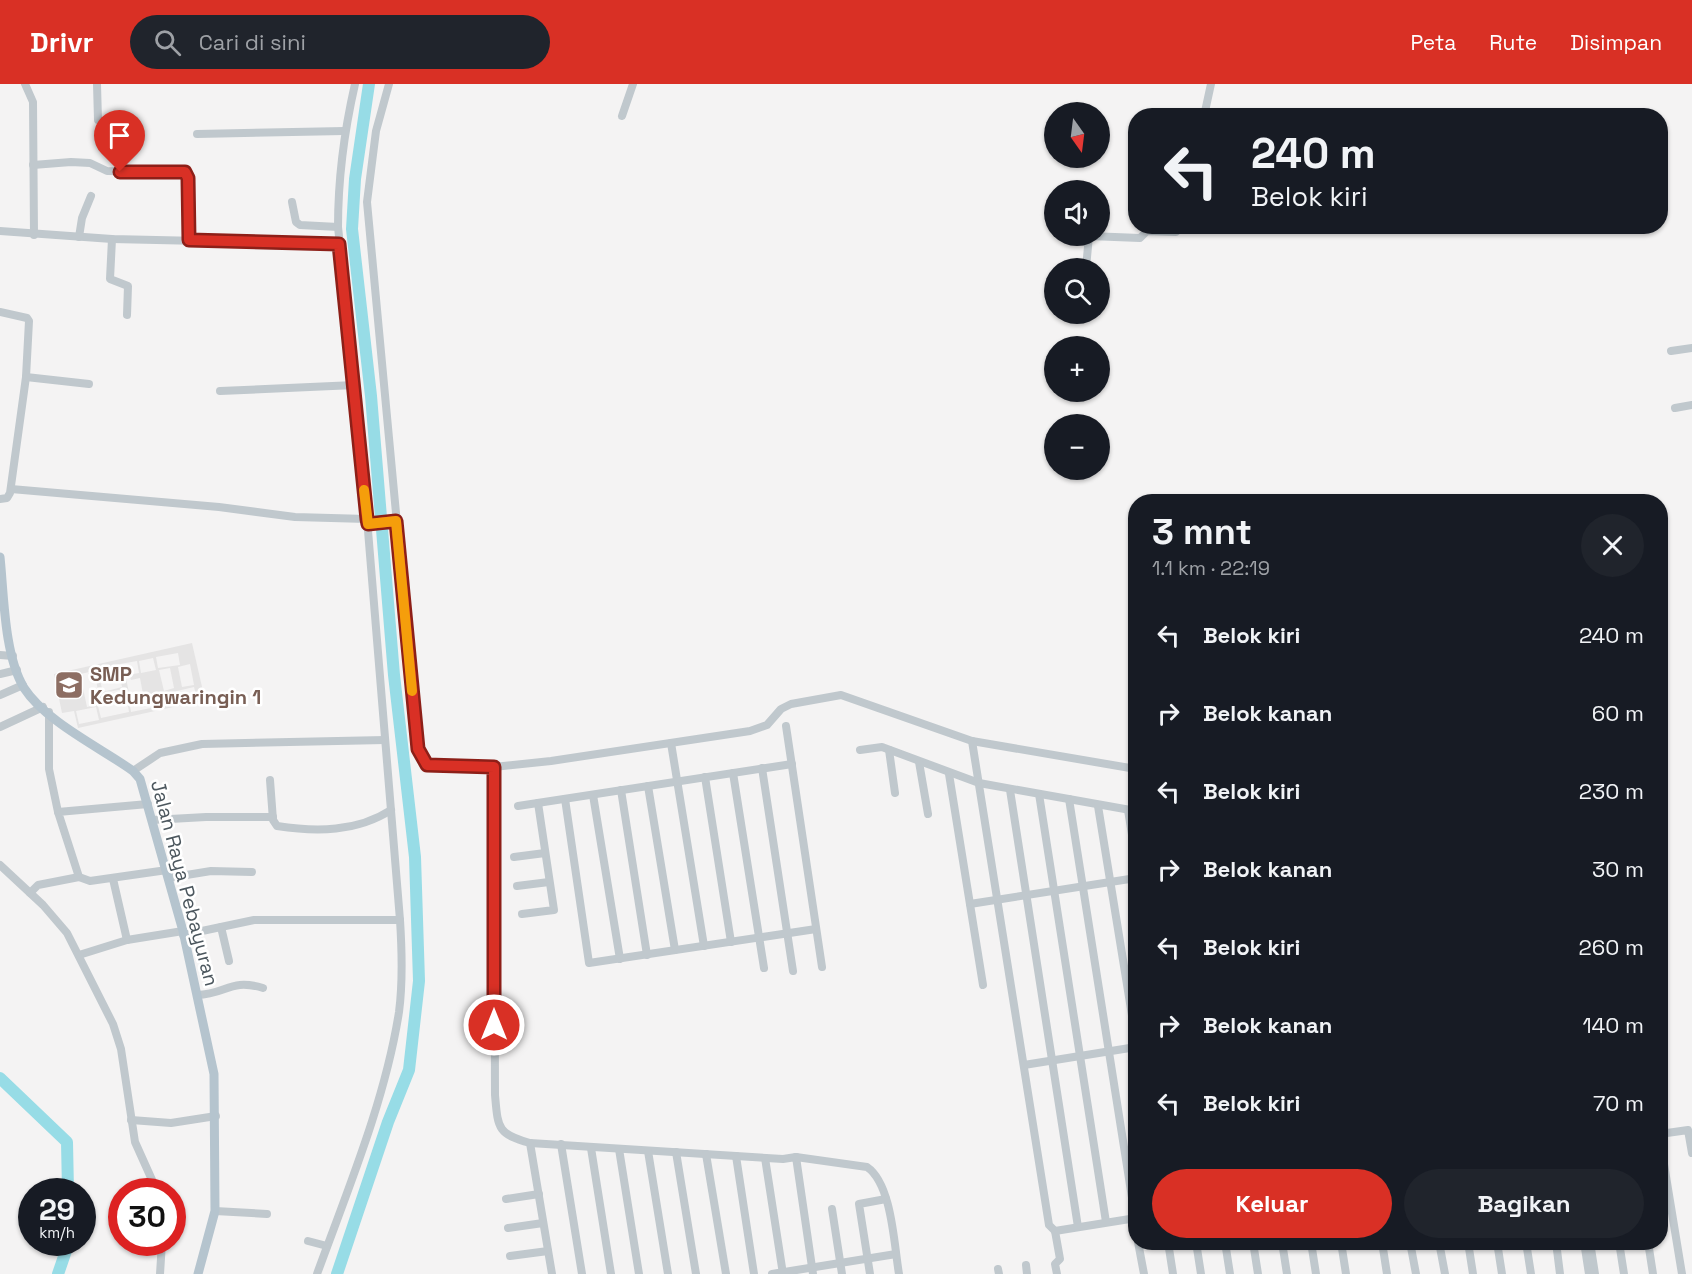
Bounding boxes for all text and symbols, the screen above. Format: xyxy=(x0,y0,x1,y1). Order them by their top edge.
search box xyxy=(130,15,550,69)
text: Drivr xyxy=(30,24,94,60)
icon: search xyxy=(151,26,184,59)
text: Cari di sini xyxy=(199,28,306,56)
text: Peta xyxy=(1410,29,1456,56)
text: Rute xyxy=(1489,29,1537,56)
text: Disimpan xyxy=(1570,29,1662,56)
north arrow xyxy=(1044,102,1110,168)
map controls xyxy=(1044,102,1110,480)
pin xyxy=(94,110,145,172)
icon: arrive xyxy=(103,119,136,152)
text: 240 m xyxy=(1251,127,1376,180)
icon: left xyxy=(1152,132,1230,210)
text: Belok kiri xyxy=(1251,179,1368,214)
button: sound xyxy=(1044,180,1110,246)
button: search xyxy=(1044,258,1110,324)
button: + xyxy=(1044,336,1110,402)
button: − xyxy=(1044,414,1110,480)
text: 3 mnt xyxy=(1152,509,1252,555)
button: close xyxy=(1581,514,1644,577)
text: 1.1 km · 22:19 xyxy=(1152,555,1270,581)
icon: left xyxy=(1152,619,1185,652)
text: Belok kiri xyxy=(1203,621,1300,649)
text: 240 m xyxy=(1579,621,1644,649)
place label: SMP Kedungwaringin 1 xyxy=(90,661,261,710)
school or university icon: SMP Kedungwaringin 1 xyxy=(53,669,85,701)
icon: right xyxy=(1152,697,1185,730)
text: Belok kanan xyxy=(1203,699,1332,727)
text: 60 m xyxy=(1592,699,1644,727)
icon: left xyxy=(1152,775,1185,808)
street label: Jalan Raya Pebayuran xyxy=(145,777,225,989)
text: Belok kiri xyxy=(1203,777,1300,805)
text: 230 m xyxy=(1579,777,1644,805)
icon: right xyxy=(1152,853,1185,886)
text: Belok kanan xyxy=(1203,855,1332,883)
text: 30 m xyxy=(1592,855,1644,883)
icon: left xyxy=(1152,931,1185,964)
text: Belok kiri xyxy=(1203,933,1300,961)
text: 260 m xyxy=(1579,933,1644,961)
position arrow xyxy=(462,993,526,1057)
icon: right xyxy=(1152,1009,1185,1042)
text: Belok kanan xyxy=(1203,1011,1332,1039)
text: 140 m xyxy=(1582,1011,1644,1039)
icon: left xyxy=(1152,1087,1185,1120)
text: Belok kiri xyxy=(1203,1089,1300,1117)
text: 70 m xyxy=(1593,1089,1644,1117)
button: Keluar xyxy=(1152,1169,1392,1238)
button: Bagikan xyxy=(1404,1169,1644,1238)
speed limit sign: 30 xyxy=(108,1178,186,1256)
text: 29 xyxy=(39,1190,75,1229)
text: km/h xyxy=(39,1223,75,1242)

